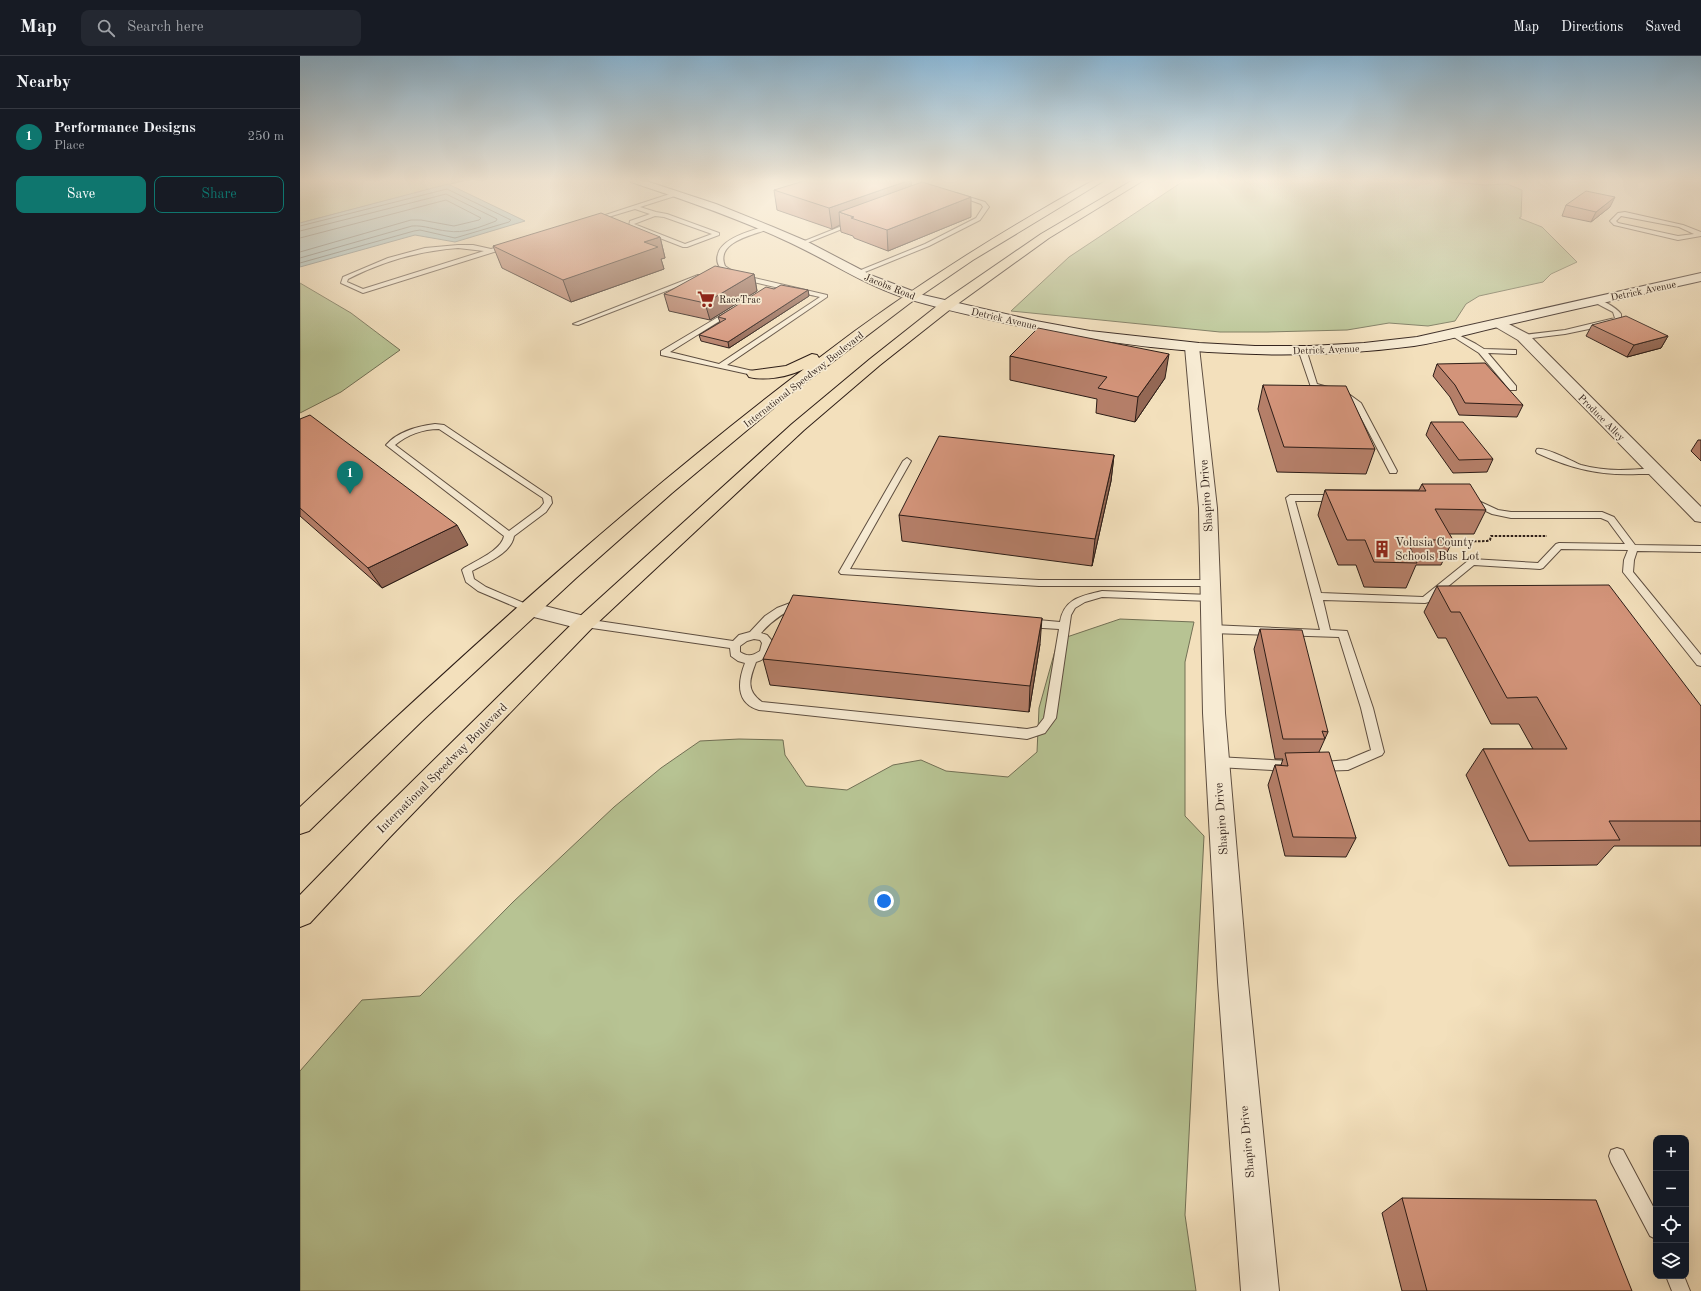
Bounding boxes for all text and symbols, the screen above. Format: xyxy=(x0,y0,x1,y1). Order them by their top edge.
search box xyxy=(81,10,361,46)
icon: search xyxy=(95,17,117,39)
text: Map xyxy=(20,18,57,37)
text: Search here xyxy=(127,20,204,35)
text: Map xyxy=(1513,20,1539,34)
text: Directions xyxy=(1561,20,1623,34)
text: Saved xyxy=(1645,20,1681,34)
text: Nearby xyxy=(16,74,71,91)
text: Performance Designs xyxy=(54,121,196,136)
text: 1 xyxy=(25,130,33,143)
text: 250 m xyxy=(247,130,284,143)
text: Place xyxy=(54,139,84,152)
button: Save xyxy=(16,176,146,213)
button: Share xyxy=(154,176,284,213)
street label: Jacobs Road xyxy=(863,272,917,302)
street label: Detrick Avenue xyxy=(1609,279,1677,303)
supermarket icon: RaceTrac xyxy=(696,289,716,309)
place label: RaceTrac xyxy=(719,295,761,305)
street label: Detrick Avenue xyxy=(970,307,1038,331)
street label: International Speedway Boulevard xyxy=(742,330,865,430)
street label: Detrick Avenue xyxy=(1292,344,1360,356)
street label: Produce Alley xyxy=(1576,393,1627,443)
street label: Shapiro Drive xyxy=(1198,459,1216,532)
pin: 1 xyxy=(337,461,363,494)
place label: Volusia County Schools Bus Lot xyxy=(1395,537,1479,563)
building icon: Volusia County Schools Bus Lot xyxy=(1372,539,1392,559)
street label: International Speedway Boulevard xyxy=(375,701,510,836)
street label: Shapiro Drive xyxy=(1213,782,1231,855)
your location xyxy=(874,891,894,911)
street label: Shapiro Drive xyxy=(1239,1105,1257,1179)
map controls xyxy=(1653,1135,1689,1279)
button: + xyxy=(1653,1135,1689,1171)
button: − xyxy=(1653,1171,1689,1207)
button: locate xyxy=(1653,1207,1689,1243)
button: layers xyxy=(1653,1243,1689,1279)

